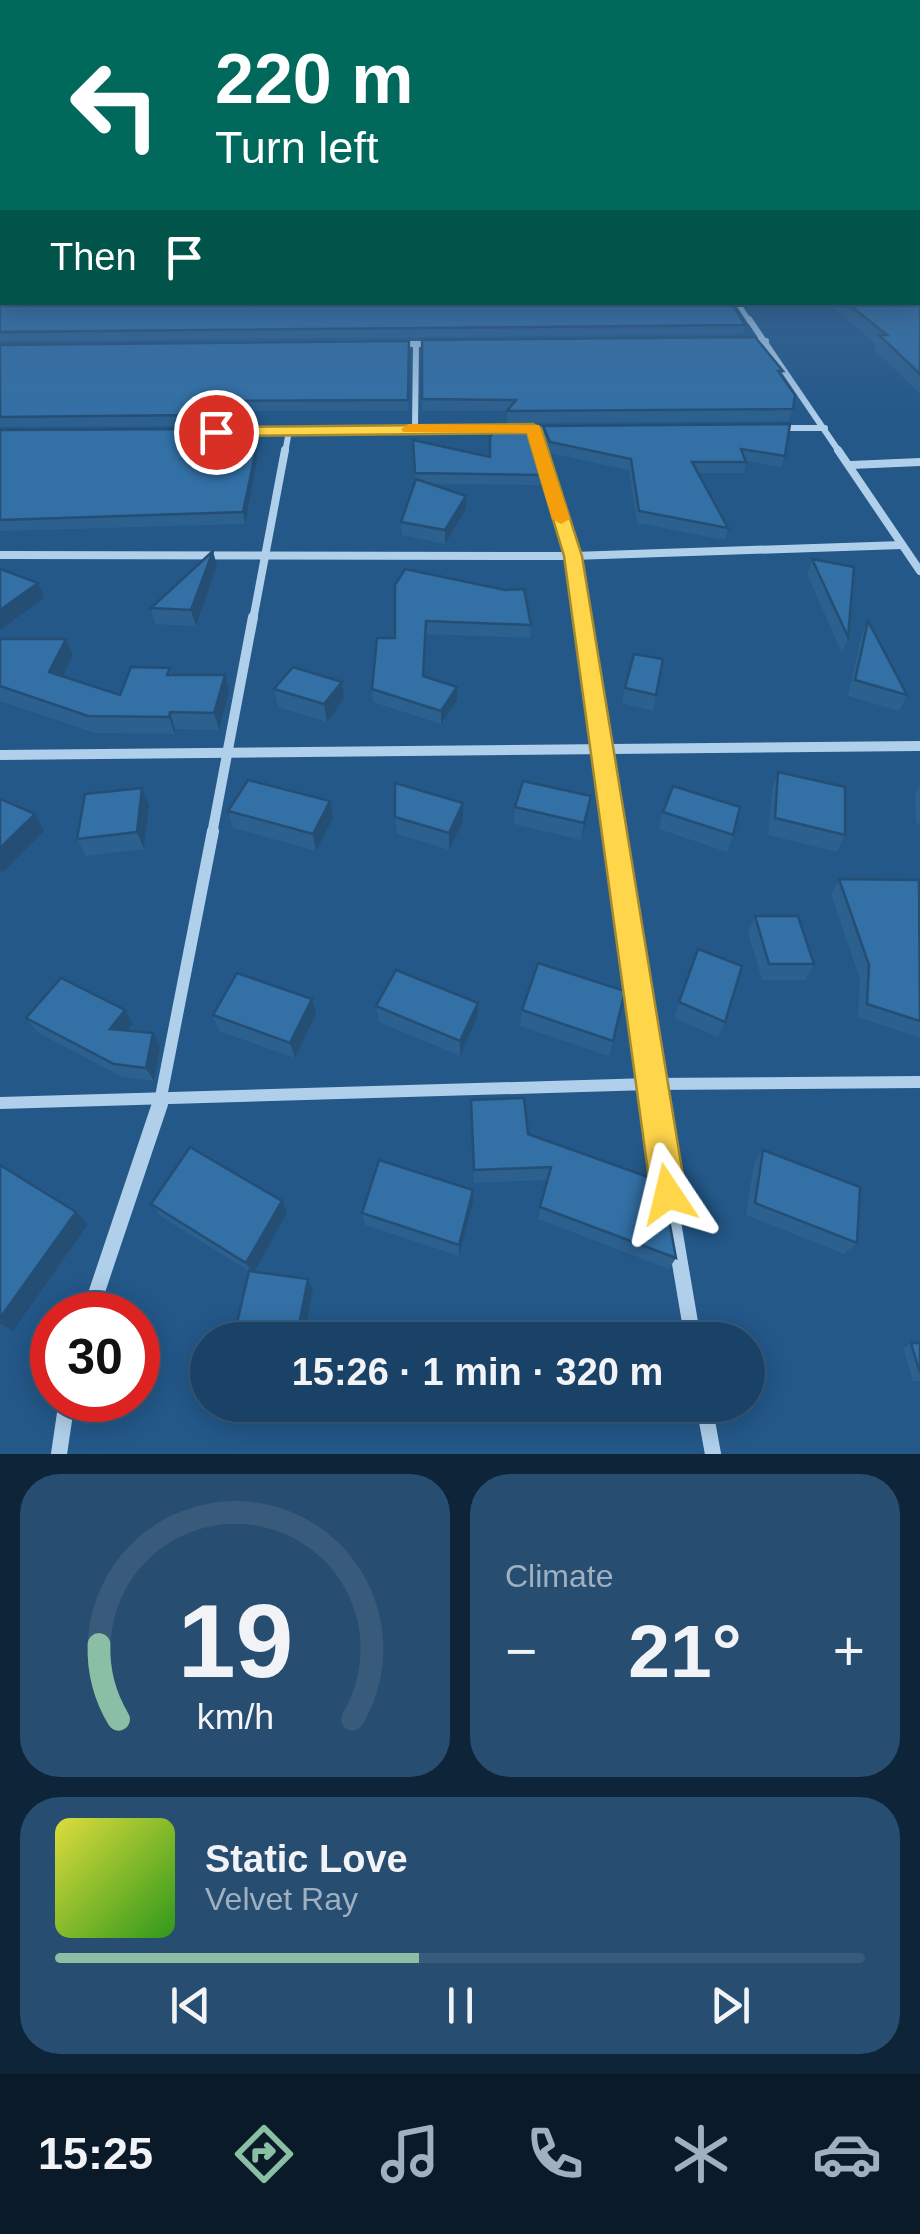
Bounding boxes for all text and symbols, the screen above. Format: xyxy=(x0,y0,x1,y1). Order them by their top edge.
icon: left xyxy=(50,40,180,170)
text: 220 m xyxy=(215,40,413,118)
text: Turn left xyxy=(215,122,378,173)
icon: arrive xyxy=(157,230,212,285)
text: Then xyxy=(50,236,137,278)
pin xyxy=(174,390,259,475)
icon: arrive xyxy=(189,405,244,460)
position arrow xyxy=(616,1142,720,1246)
speed limit sign: 30 xyxy=(30,1292,160,1422)
text: 15:26 · 1 min · 320 m xyxy=(292,1351,663,1393)
text: Climate xyxy=(505,1558,613,1594)
text: 19 xyxy=(177,1583,293,1699)
text: 21° xyxy=(628,1609,742,1693)
text: − xyxy=(505,1620,537,1682)
text: + xyxy=(833,1620,865,1682)
text: km/h xyxy=(196,1697,274,1737)
text: Static Love xyxy=(205,1838,408,1880)
text: Velvet Ray xyxy=(205,1881,358,1917)
icon: previous xyxy=(163,1978,218,2033)
icon: pause xyxy=(433,1978,488,2033)
icon: next xyxy=(703,1978,758,2033)
icon: directions xyxy=(229,2119,299,2189)
icon: music xyxy=(375,2119,445,2189)
icon: phone xyxy=(520,2119,590,2189)
icon: climate xyxy=(666,2119,736,2189)
icon: car xyxy=(812,2119,882,2189)
text: 15:25 xyxy=(38,2128,153,2179)

